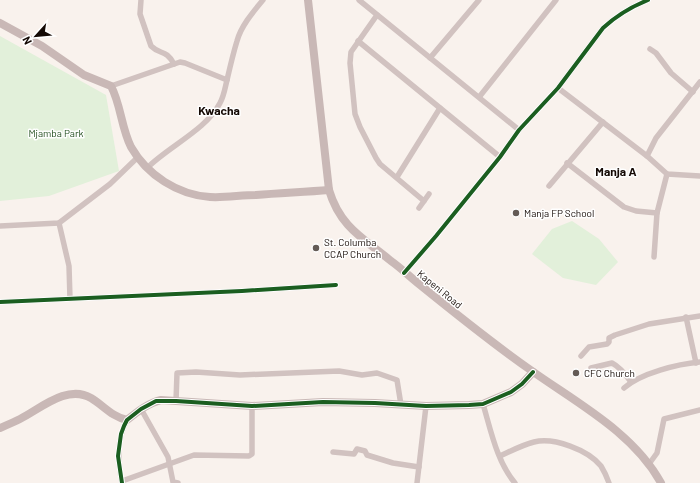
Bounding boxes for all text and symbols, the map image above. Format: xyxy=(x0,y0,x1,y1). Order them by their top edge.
north arrow xyxy=(16,16,56,56)
text: N xyxy=(19,35,34,47)
district label: Kwacha xyxy=(198,103,240,117)
park label: Mjamba Park xyxy=(28,127,84,139)
district label: Manja A xyxy=(595,164,637,178)
place label: Manja FP School xyxy=(524,207,594,219)
marker: Manja FP School xyxy=(511,208,521,218)
place label: St. Columba CCAP Church xyxy=(324,236,381,260)
marker: St. Columba CCAP Church xyxy=(311,243,321,253)
street label: Kapeni Road xyxy=(415,267,465,311)
place label: CFC Church xyxy=(584,367,635,379)
marker: CFC Church xyxy=(571,368,581,378)

